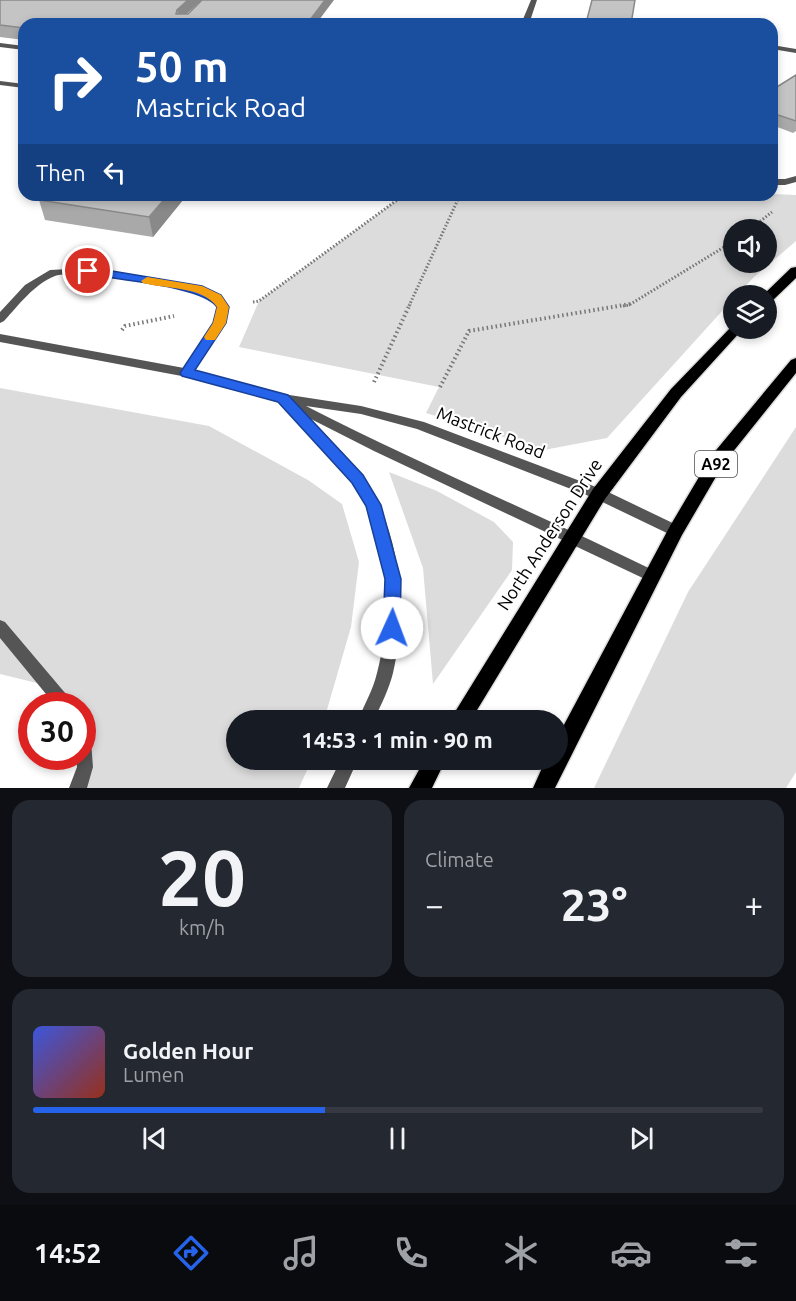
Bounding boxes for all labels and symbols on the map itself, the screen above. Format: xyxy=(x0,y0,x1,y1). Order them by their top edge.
pin xyxy=(62,245,113,296)
street label: Mastrick Road xyxy=(434,402,548,462)
road number: A92 xyxy=(695,451,737,477)
street label: North Anderson Drive xyxy=(493,455,605,613)
position arrow xyxy=(360,596,424,660)
speed limit sign: 30 xyxy=(18,692,96,770)

